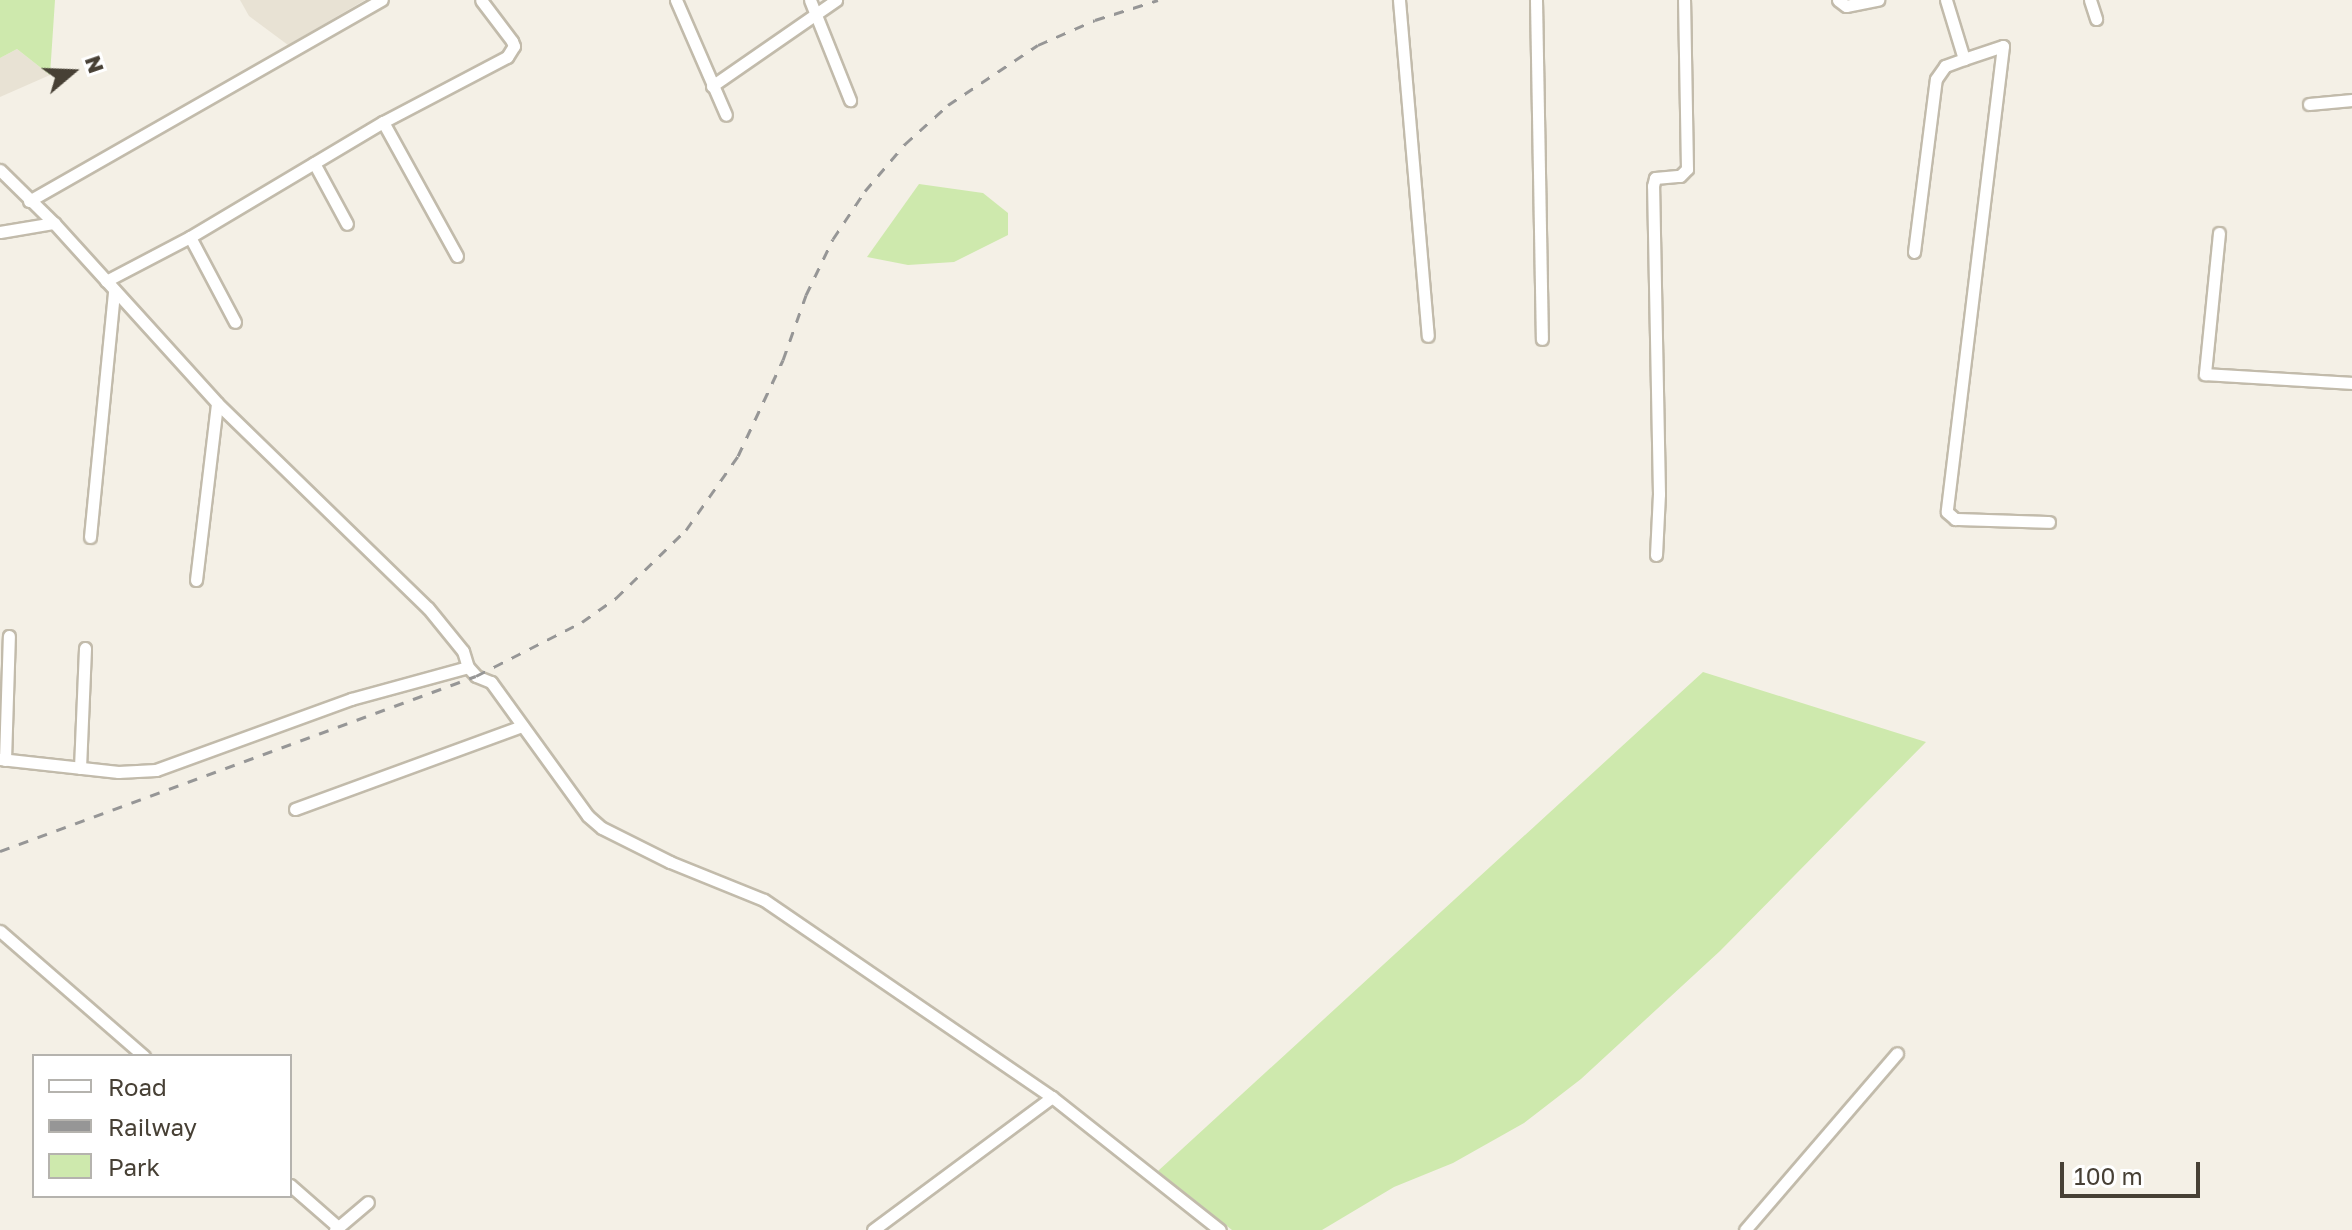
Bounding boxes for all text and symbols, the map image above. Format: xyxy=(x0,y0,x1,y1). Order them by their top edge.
north arrow xyxy=(32,32,112,112)
text: N xyxy=(80,52,111,76)
legend xyxy=(32,1054,292,1198)
text: Road xyxy=(108,1072,167,1101)
text: Railway xyxy=(108,1112,197,1141)
scale bar xyxy=(2064,1146,2204,1196)
text: Park xyxy=(108,1152,160,1181)
text: 100 m xyxy=(2074,1161,2143,1190)

